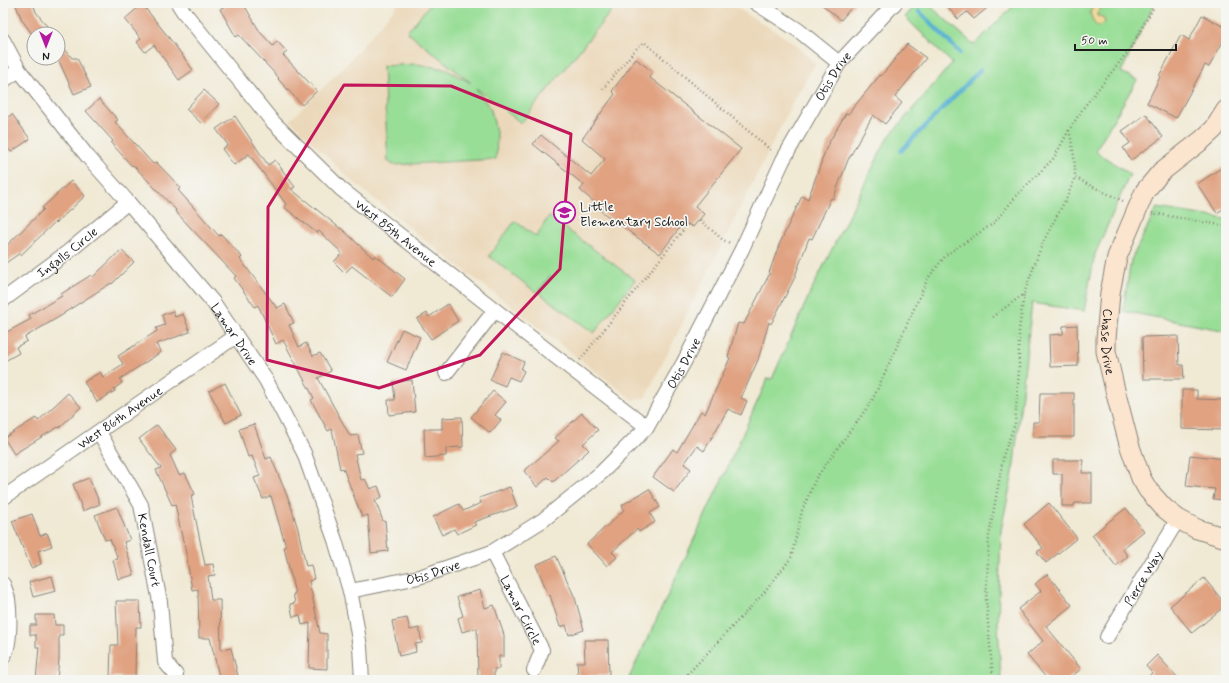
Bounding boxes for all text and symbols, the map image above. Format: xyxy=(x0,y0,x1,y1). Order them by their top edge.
north arrow xyxy=(26,26,66,66)
scale bar xyxy=(1075,26,1176,52)
text: 50 m xyxy=(1081,33,1108,49)
text: N xyxy=(42,48,50,62)
street label: Otis Drive xyxy=(812,48,856,105)
street label: West 85th Avenue xyxy=(351,196,440,271)
place label: Little Elementary School xyxy=(580,199,688,231)
school or university icon: Little Elementary School xyxy=(551,200,577,226)
street label: Ingalls Circle xyxy=(34,224,102,282)
street label: Lamar Drive xyxy=(206,300,261,369)
street label: Chase Drive xyxy=(1096,308,1118,377)
street label: Otis Drive xyxy=(663,335,705,392)
street label: West 86th Avenue xyxy=(75,383,166,454)
street label: Kendall Court xyxy=(133,512,164,589)
street label: Pierce Way xyxy=(1121,548,1167,609)
street label: Otis Drive xyxy=(405,557,463,589)
street label: Lamar Circle xyxy=(495,573,545,648)

